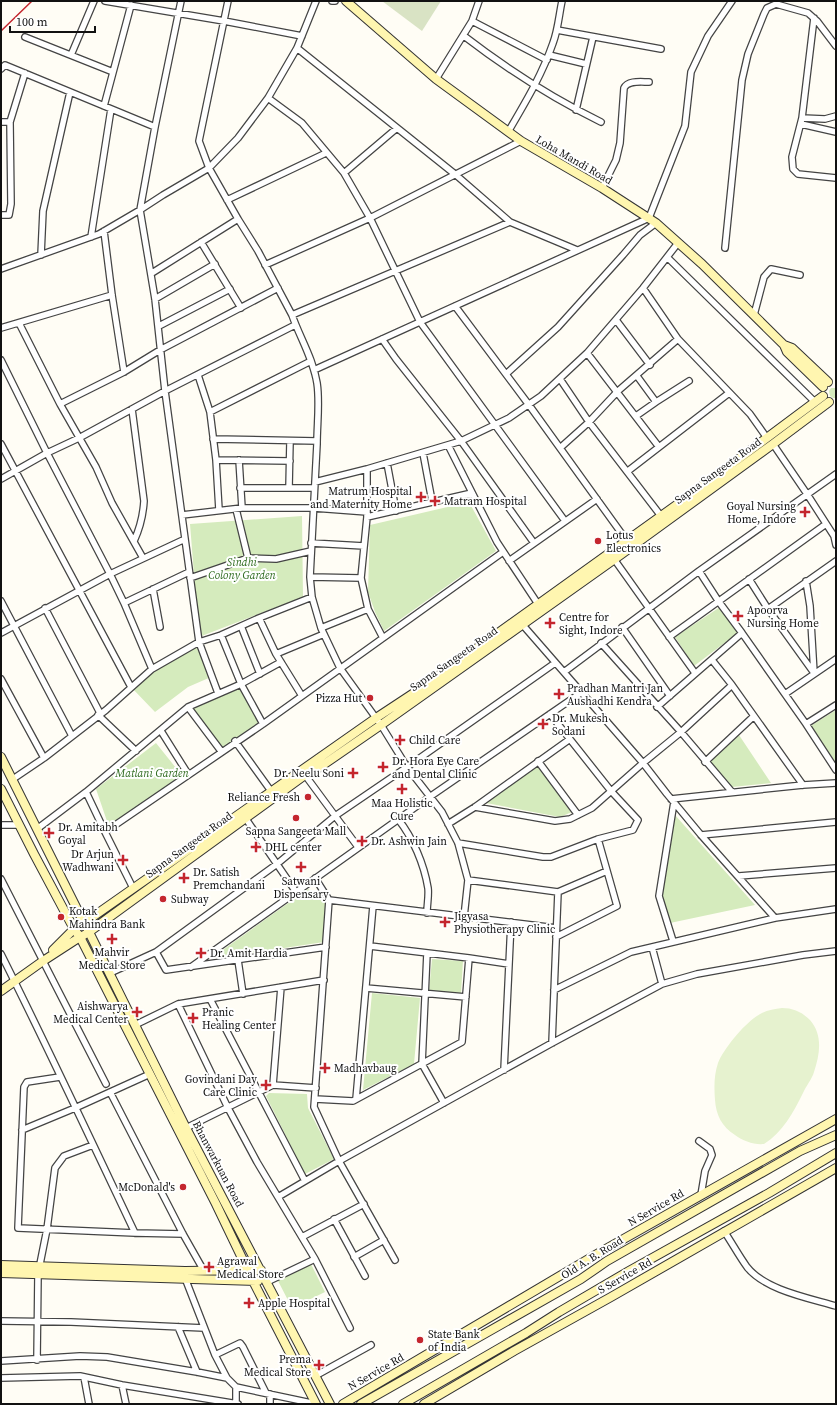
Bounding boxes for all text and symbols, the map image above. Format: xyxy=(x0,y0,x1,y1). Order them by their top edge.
scale bar xyxy=(10,8,95,34)
text: 100 m xyxy=(16,14,48,30)
street label: Loha Mandi Road xyxy=(533,132,616,188)
street label: Sapna Sangeeta Road xyxy=(672,434,765,508)
place label: Matrum Hospital and Maternity Home xyxy=(310,484,412,512)
marker: Matrum Hospital and Maternity Home xyxy=(415,491,427,503)
place label: Matram Hospital xyxy=(444,494,527,509)
marker: Matram Hospital xyxy=(429,495,441,507)
place label: Goyal Nursing Home, Indore xyxy=(726,499,796,527)
marker: Goyal Nursing Home, Indore xyxy=(799,506,811,518)
place label: Lotus Electronics xyxy=(606,528,661,556)
marker: Lotus Electronics xyxy=(593,536,603,546)
park label: Sindhi Colony Garden xyxy=(208,555,276,583)
place label: Apoorva Nursing Home xyxy=(747,603,819,631)
place label: Centre for Sight, Indore xyxy=(559,610,623,638)
marker: Apoorva Nursing Home xyxy=(732,610,744,622)
marker: Centre for Sight, Indore xyxy=(544,617,556,629)
street label: Sapna Sangeeta Road xyxy=(407,623,501,695)
place label: Pradhan Mantri Jan Aushadhi Kendra xyxy=(567,681,663,709)
marker: Pradhan Mantri Jan Aushadhi Kendra xyxy=(554,689,564,699)
place label: Pizza Hut xyxy=(316,691,362,706)
marker: Pizza Hut xyxy=(365,693,375,703)
place label: Dr. Mukesh Sodani xyxy=(552,711,608,739)
marker: Dr. Mukesh Sodani xyxy=(537,718,549,730)
place label: Child Care xyxy=(409,733,461,748)
marker: Child Care xyxy=(394,734,406,746)
place label: Dr. Hora Eye Care and Dental Clinic xyxy=(392,754,480,782)
marker: Dr. Hora Eye Care and Dental Clinic xyxy=(377,761,389,773)
park label: Matlani Garden xyxy=(114,766,190,781)
place label: Dr. Neelu Soni xyxy=(274,766,344,781)
marker: Dr. Neelu Soni xyxy=(347,767,359,779)
marker: Maa Holistic Cure xyxy=(396,783,408,795)
place label: Reliance Fresh xyxy=(228,790,300,805)
marker: Reliance Fresh xyxy=(303,792,313,802)
place label: Maa Holistic Cure xyxy=(371,796,433,824)
street label: Sapna Sangeeta Road xyxy=(143,808,236,882)
marker: Sapna Sangeeta Mall xyxy=(291,813,301,823)
place label: Dr. Amitabh Goyal xyxy=(58,820,118,848)
place label: Sapna Sangeeta Mall xyxy=(246,824,346,839)
marker: Dr. Amitabh Goyal xyxy=(43,827,55,839)
place label: Dr. Ashwin Jain xyxy=(371,834,447,849)
marker: Dr. Ashwin Jain xyxy=(356,835,368,847)
place label: DHL center xyxy=(265,840,322,855)
marker: DHL center xyxy=(250,841,262,853)
place label: Dr Arjun Wadhwani xyxy=(62,847,114,875)
marker: Dr Arjun Wadhwani xyxy=(117,854,129,866)
marker: Satwani Dispensary xyxy=(295,861,307,873)
place label: Dr. Satish Premchandani xyxy=(193,865,265,893)
marker: Dr. Satish Premchandani xyxy=(178,872,190,884)
place label: Satwani Dispensary xyxy=(273,874,329,902)
place label: Subway xyxy=(171,892,209,907)
marker: Subway xyxy=(158,894,168,904)
place label: Kotak Mahindra Bank xyxy=(69,904,146,932)
place label: Jigyasa Physiotherapy Clinic xyxy=(453,909,556,937)
marker: Kotak Mahindra Bank xyxy=(56,912,66,922)
marker: Jigyasa Physiotherapy Clinic xyxy=(439,916,451,928)
marker: Mahvir Medical Store xyxy=(107,934,117,944)
place label: Mahvir Medical Store xyxy=(79,945,146,973)
place label: Dr. Amit Hardia xyxy=(210,946,288,961)
marker: Dr. Amit Hardia xyxy=(195,947,207,959)
place label: Aishwarya Medical Center xyxy=(53,999,128,1027)
place label: Pranic Healing Center xyxy=(202,1005,276,1033)
marker: Aishwarya Medical Center xyxy=(131,1006,143,1018)
marker: Pranic Healing Center xyxy=(187,1012,199,1024)
place label: Madhavbaug xyxy=(334,1061,397,1076)
marker: Madhavbaug xyxy=(319,1062,331,1074)
place label: Govindani Day Care Clinic xyxy=(185,1072,258,1100)
marker: Govindani Day Care Clinic xyxy=(260,1079,272,1091)
street label: Bhanwarkuan Road xyxy=(189,1118,247,1210)
place label: McDonald's xyxy=(118,1180,175,1195)
marker: McDonald's xyxy=(178,1182,188,1192)
street label: N Service Rd xyxy=(625,1186,687,1230)
street label: Old A. B. Road xyxy=(558,1233,626,1283)
place label: Agrawal Medical Store xyxy=(217,1254,284,1282)
street label: S Service Rd xyxy=(595,1254,655,1297)
marker: Agrawal Medical Store xyxy=(204,1262,214,1272)
place label: Apple Hospital xyxy=(258,1296,330,1311)
marker: Apple Hospital xyxy=(243,1297,255,1309)
place label: State Bank of India xyxy=(428,1327,481,1355)
marker: State Bank of India xyxy=(415,1335,425,1345)
street label: N Service Rd xyxy=(345,1350,407,1394)
place label: Prema Medical Store xyxy=(244,1352,311,1380)
marker: Prema Medical Store xyxy=(314,1360,324,1370)

